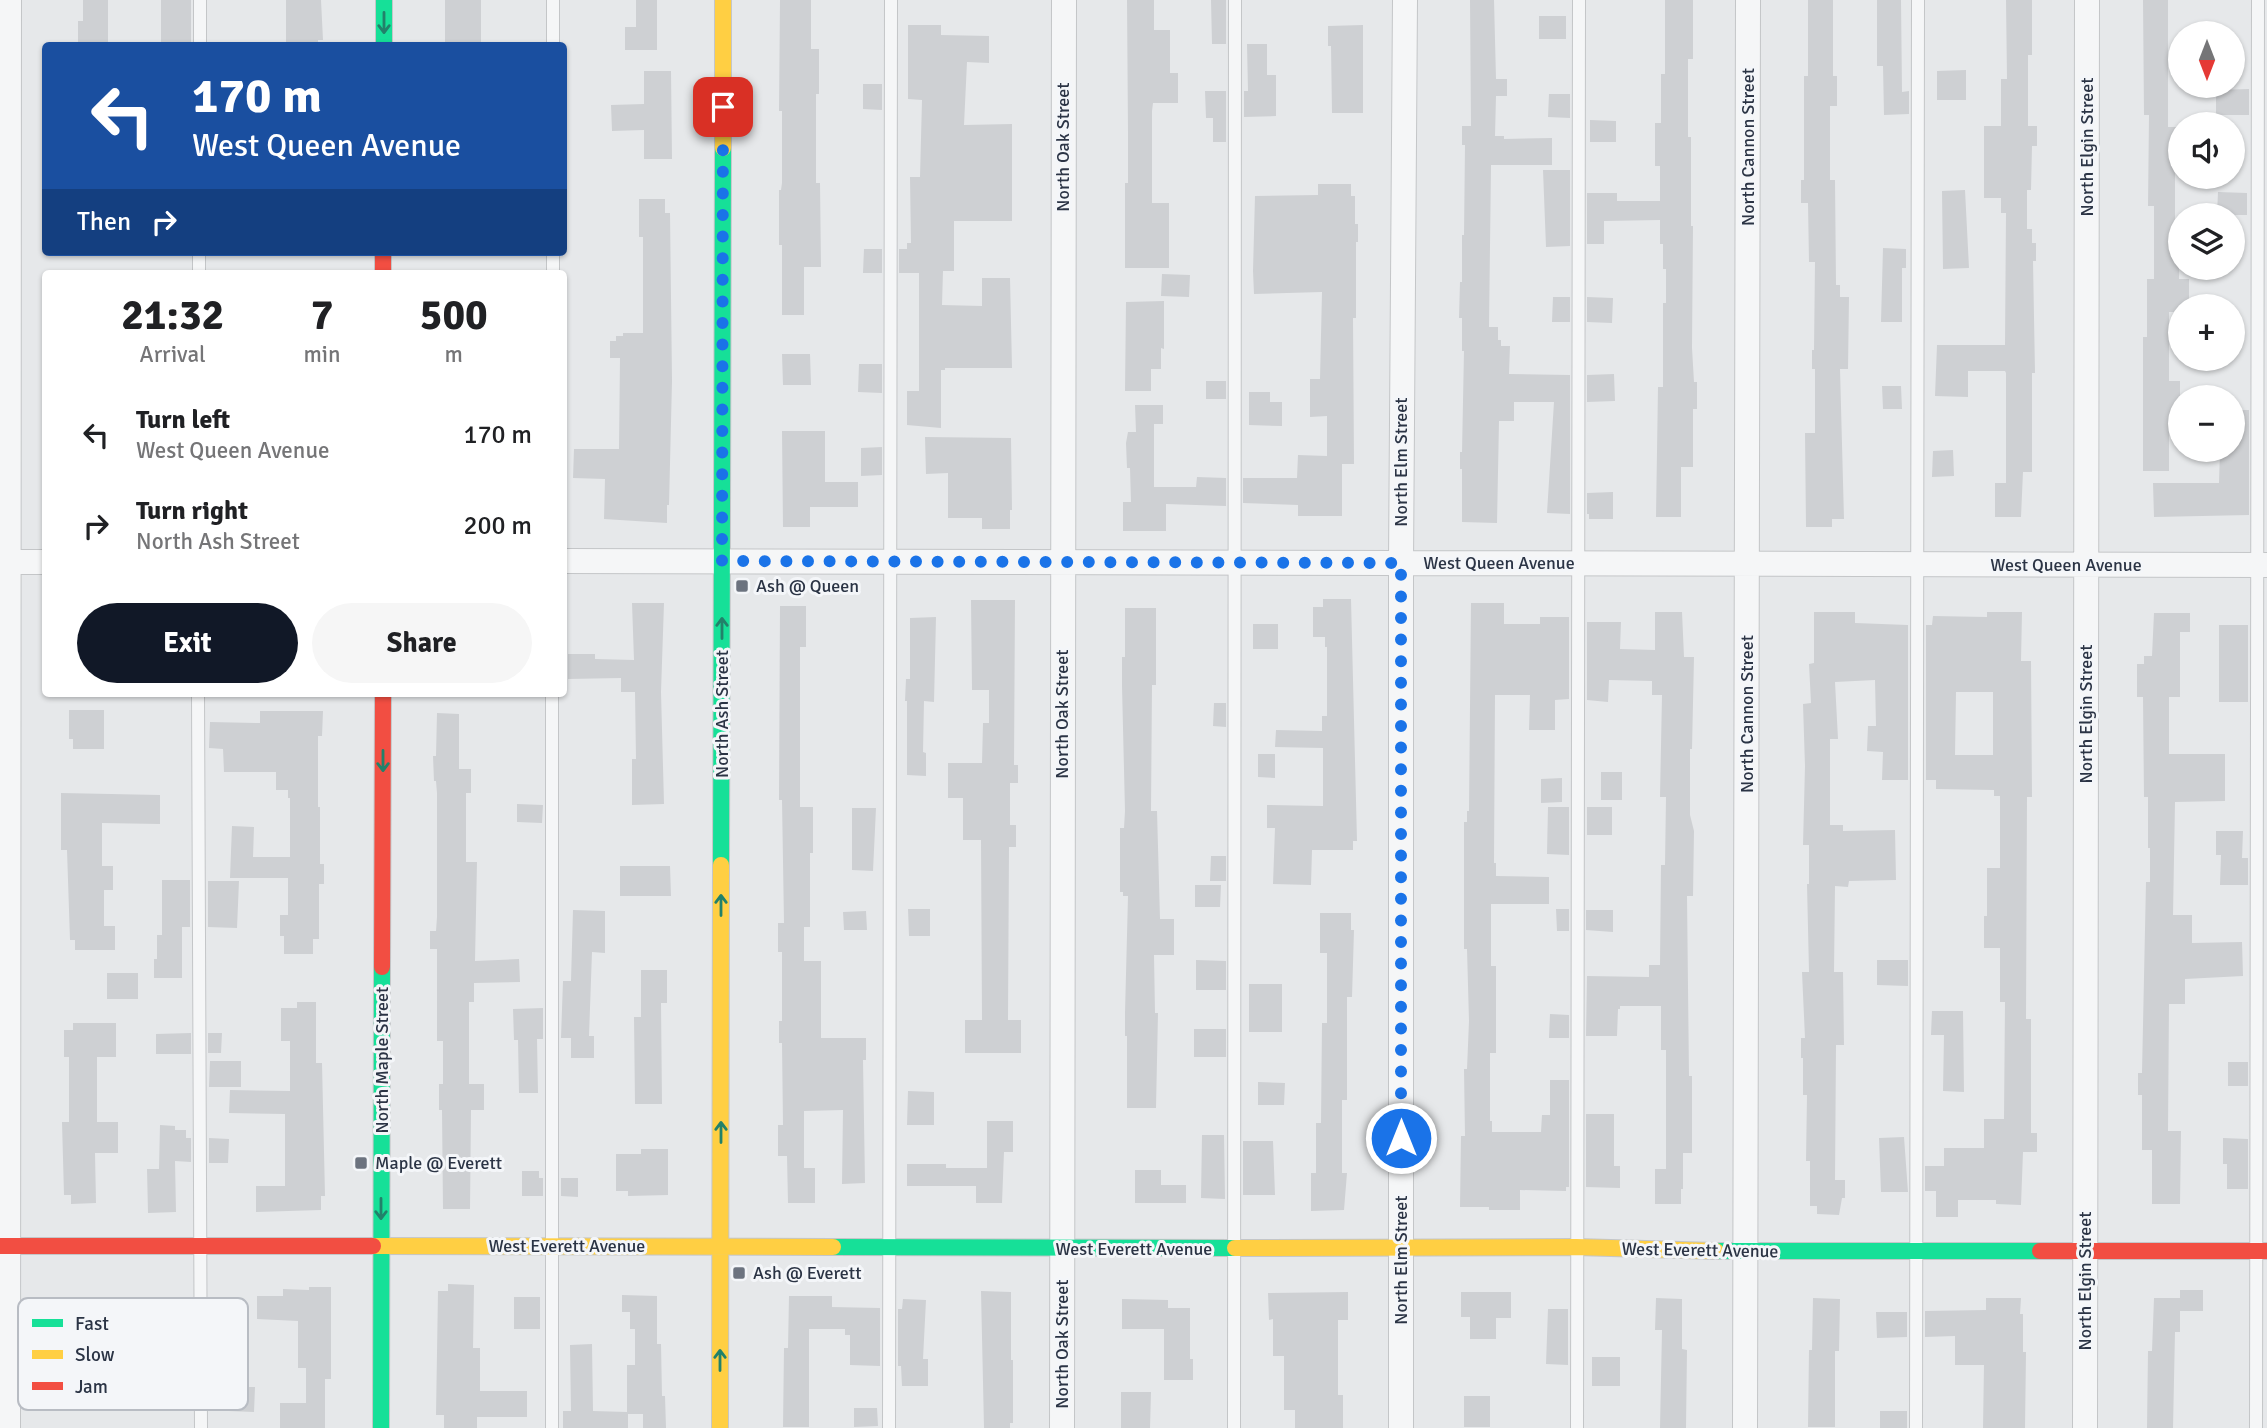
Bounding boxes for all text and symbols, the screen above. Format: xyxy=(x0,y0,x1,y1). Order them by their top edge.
one-way arrow xyxy=(377,11,391,34)
north arrow xyxy=(2168,21,2245,98)
map controls xyxy=(2168,21,2245,462)
text: 170 m xyxy=(192,66,322,126)
street label: North Cannon Street xyxy=(1737,68,1759,226)
icon: left xyxy=(77,70,168,161)
pin xyxy=(693,77,753,137)
street label: North Elgin Street xyxy=(2076,77,2098,217)
street label: North Oak Street xyxy=(1052,82,1074,212)
icon: arrive xyxy=(704,88,742,126)
button: sound xyxy=(2168,112,2245,189)
text: West Queen Avenue xyxy=(192,126,461,165)
icon: right xyxy=(145,203,183,241)
button: layers xyxy=(2168,203,2245,280)
text: Then xyxy=(77,206,131,238)
text: 21:32 xyxy=(121,290,224,341)
text: 7 xyxy=(311,290,333,341)
text: 500 xyxy=(420,290,488,341)
button: + xyxy=(2168,294,2245,371)
text: Arrival xyxy=(140,340,206,369)
text: min xyxy=(303,340,341,369)
text: m xyxy=(445,340,463,369)
button: − xyxy=(2168,385,2245,462)
street label: North Elm Street xyxy=(1390,397,1412,527)
text: Turn left xyxy=(136,404,230,436)
icon: left xyxy=(77,416,115,454)
text: 170 m xyxy=(463,419,532,451)
text: West Queen Avenue xyxy=(136,436,329,465)
text: Turn right xyxy=(136,495,248,527)
icon: right xyxy=(77,507,115,545)
text: 200 m xyxy=(463,510,532,542)
text: North Ash Street xyxy=(136,527,300,556)
street label: West Queen Avenue xyxy=(1423,552,1575,574)
street label: West Queen Avenue xyxy=(1990,554,2142,576)
place label: Ash @ Queen xyxy=(756,575,859,597)
marker: Ash @ Queen xyxy=(734,578,750,594)
button: Exit xyxy=(77,603,298,683)
button: Share xyxy=(312,603,532,683)
one-way arrow xyxy=(715,617,729,640)
street label: North Cannon Street xyxy=(1736,635,1758,793)
street label: North Elgin Street xyxy=(2075,644,2097,784)
street label: North Oak Street xyxy=(1051,649,1073,779)
street label: North Ash Street xyxy=(711,650,733,778)
one-way arrow xyxy=(376,749,390,772)
one-way arrow xyxy=(714,894,728,917)
street label: North Maple Street xyxy=(371,987,393,1133)
position arrow xyxy=(1364,1101,1438,1175)
one-way arrow xyxy=(714,1121,728,1144)
place label: Maple @ Everett xyxy=(375,1152,502,1174)
marker: Maple @ Everett xyxy=(353,1155,369,1171)
street label: North Elm Street xyxy=(1390,1195,1412,1325)
one-way arrow xyxy=(374,1197,388,1220)
street label: North Elgin Street xyxy=(2074,1211,2096,1351)
street label: West Everett Avenue xyxy=(489,1235,645,1257)
street label: West Everett Avenue xyxy=(1056,1238,1212,1260)
street label: West Everett Avenue xyxy=(1621,1238,1779,1262)
place label: Ash @ Everett xyxy=(753,1262,861,1284)
marker: Ash @ Everett xyxy=(731,1265,747,1281)
street label: North Oak Street xyxy=(1051,1279,1073,1409)
legend xyxy=(18,1298,248,1410)
text: Fast xyxy=(75,1312,109,1336)
text: Slow xyxy=(75,1343,115,1367)
one-way arrow xyxy=(713,1349,727,1372)
text: Jam xyxy=(75,1375,108,1399)

